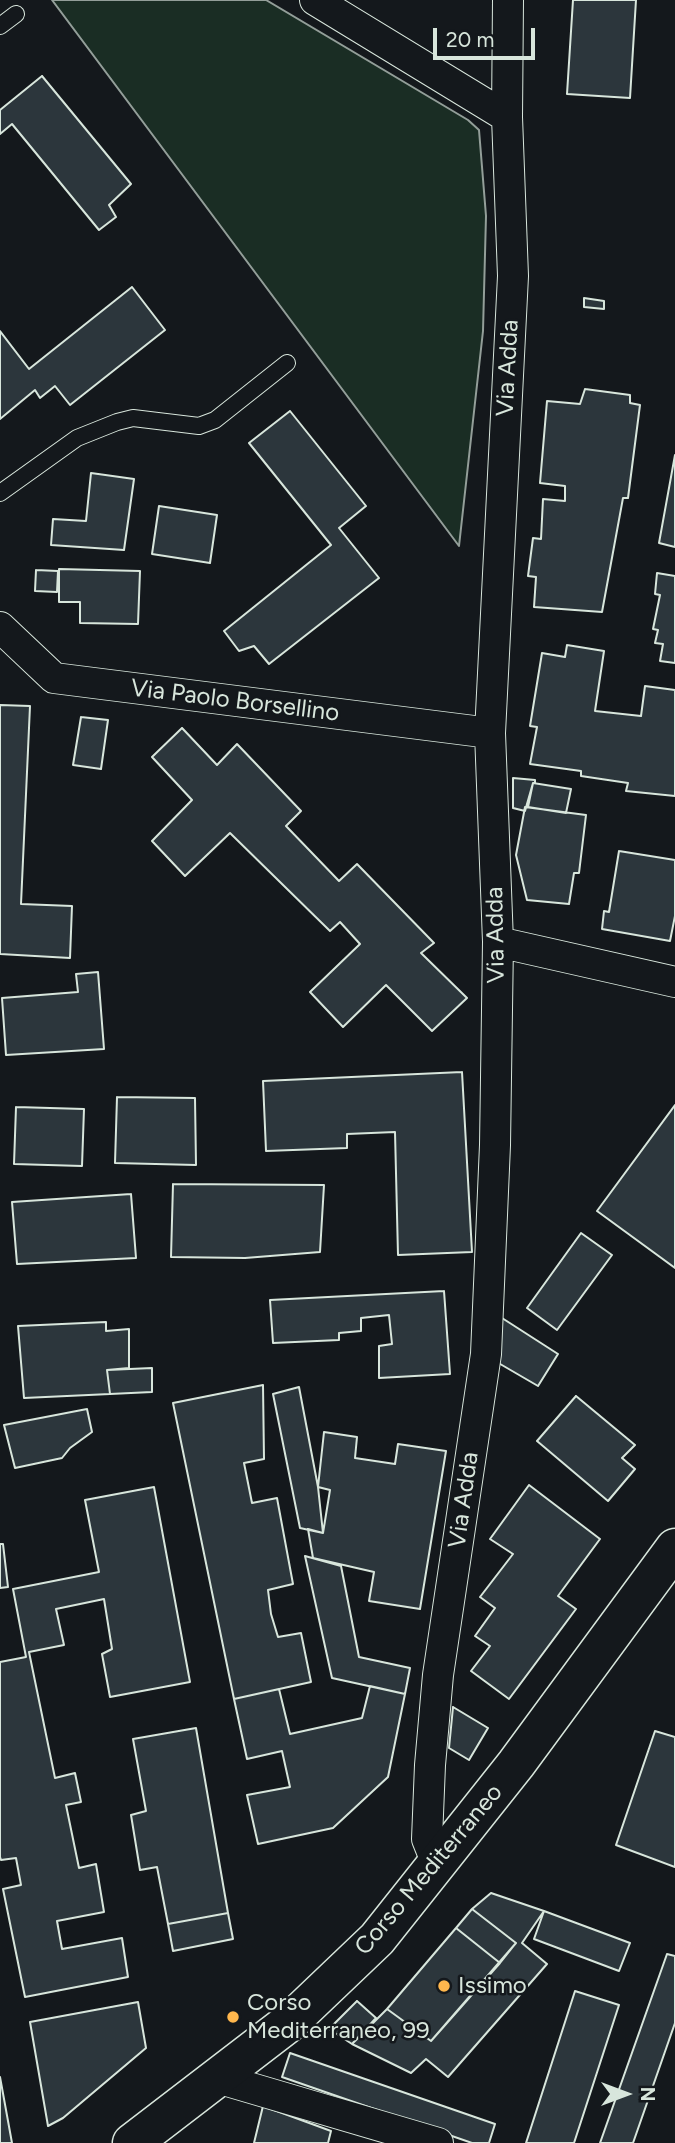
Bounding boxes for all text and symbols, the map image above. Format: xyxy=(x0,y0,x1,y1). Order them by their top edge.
scale bar xyxy=(437,14,538,58)
text: 20 m xyxy=(446,27,494,52)
street label: Via Adda xyxy=(491,319,525,417)
street label: Via Paolo Borsellino xyxy=(129,674,341,728)
street label: Via Adda xyxy=(481,886,511,984)
street label: Via Adda xyxy=(443,1450,485,1550)
street label: Corso Mediterraneo xyxy=(349,1779,509,1961)
place label: Issimo xyxy=(458,1972,527,2000)
marker: Issimo xyxy=(436,1978,452,1994)
place label: Corso Mediterraneo, 99 xyxy=(247,1989,430,2045)
marker: Corso Mediterraneo, 99 xyxy=(225,2009,241,2025)
north arrow xyxy=(591,2059,661,2129)
text: N xyxy=(636,2087,659,2101)

